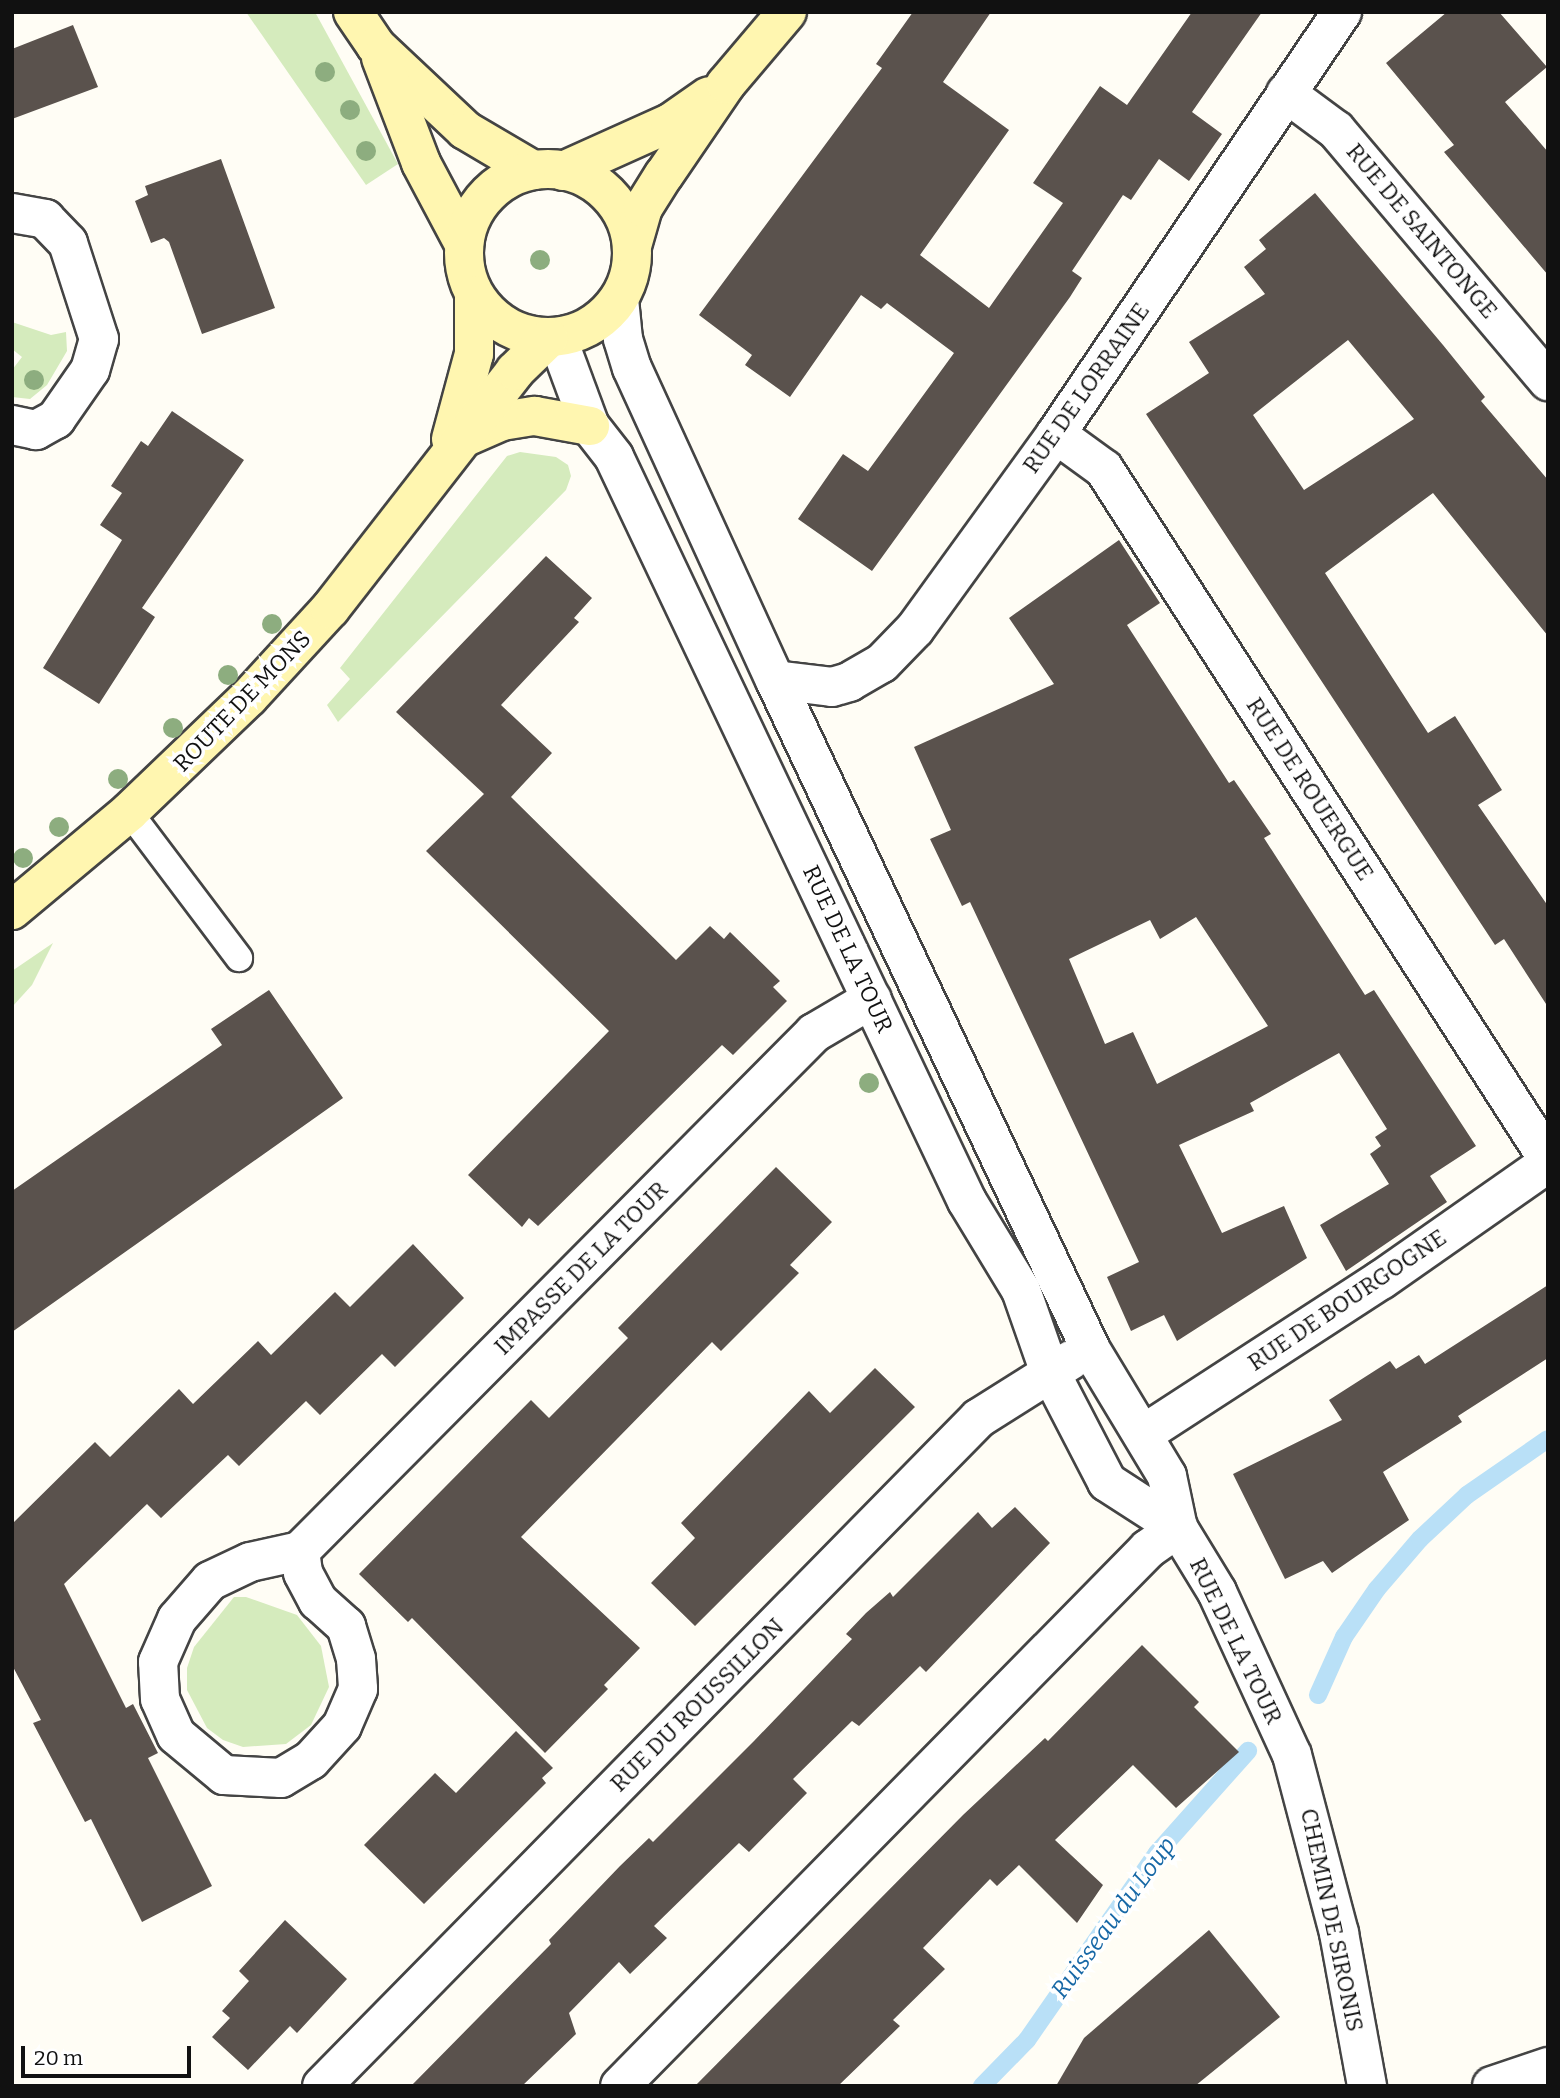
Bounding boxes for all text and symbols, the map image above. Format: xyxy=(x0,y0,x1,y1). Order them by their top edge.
street label: RUE DE SAINTONGE xyxy=(1341,138,1503,324)
street label: RUE DE LORRAINE xyxy=(1017,298,1155,478)
street label: ROUTE DE MONS xyxy=(168,625,316,777)
street label: RUE DE ROUERGUE xyxy=(1241,692,1379,886)
street label: RUE DE LA TOUR xyxy=(797,861,899,1037)
street label: IMPASSE DE LA TOUR xyxy=(489,1176,673,1360)
street label: RUE DE BOURGOGNE xyxy=(1243,1223,1451,1377)
street label: RUE DE LA TOUR xyxy=(1184,1553,1288,1729)
street label: RUE DU ROUSSILLON xyxy=(605,1613,789,1797)
street label: CHEMIN DE SIRONIS xyxy=(1295,1806,1369,2034)
water label: Ruisseau du Loup xyxy=(1046,1832,1182,2004)
scale bar xyxy=(24,2032,194,2076)
text: 20 m xyxy=(34,2045,83,2071)

